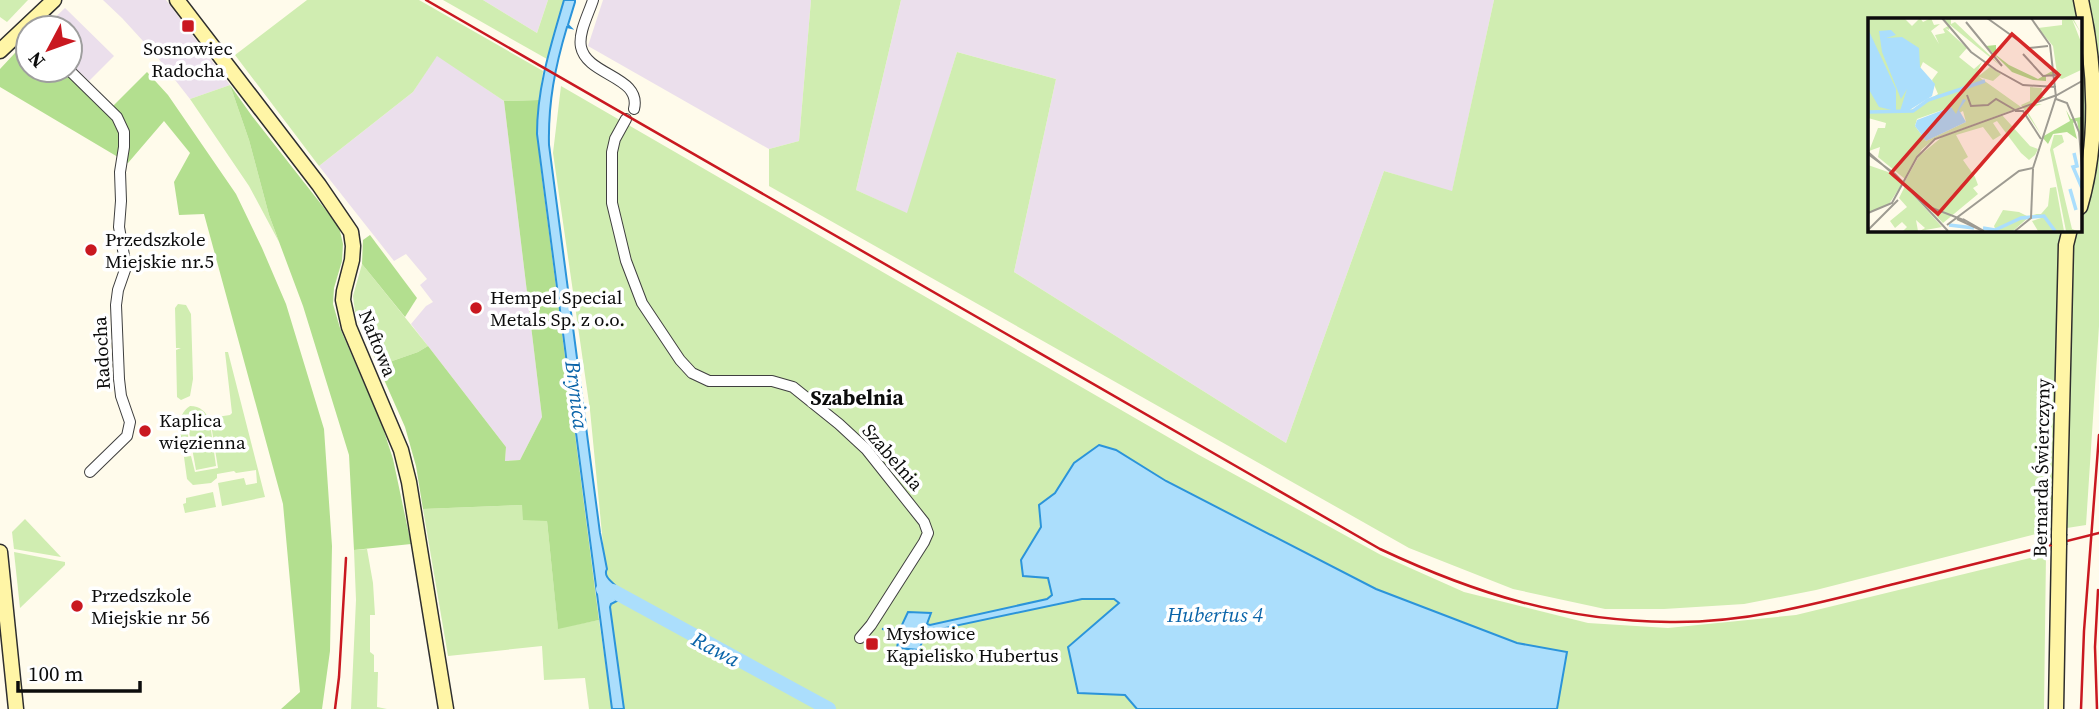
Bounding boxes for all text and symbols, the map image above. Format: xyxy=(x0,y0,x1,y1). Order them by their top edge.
north arrow xyxy=(14,14,84,84)
marker: Sosnowiec Radocha xyxy=(180,18,196,34)
inset map xyxy=(1868,18,2082,231)
place label: Sosnowiec Radocha xyxy=(143,35,233,83)
text: N xyxy=(22,46,51,74)
place label: Przedszkole Miejskie nr.5 xyxy=(105,226,214,274)
marker: Przedszkole Miejskie nr.5 xyxy=(83,242,99,258)
place label: Hempel Special Metals Sp. z o.o. xyxy=(490,284,625,332)
marker: Hempel Special Metals Sp. z o.o. xyxy=(468,300,484,316)
street label: Naftowa xyxy=(353,306,403,381)
street label: Radocha xyxy=(86,315,116,390)
water label: Brynica xyxy=(558,358,596,431)
street label: Bernarda Świerczyny xyxy=(2026,378,2056,558)
district label: Szabelnia xyxy=(810,383,904,412)
place label: Kaplica więzienna xyxy=(159,407,246,455)
street label: Szabelnia xyxy=(857,418,930,496)
marker: Kaplica więzienna xyxy=(137,423,153,439)
place label: Przedszkole Miejskie nr 56 xyxy=(91,582,210,630)
marker: Przedszkole Miejskie nr 56 xyxy=(69,598,85,614)
water label: Hubertus 4 xyxy=(1166,600,1263,629)
place label: Mysłowice Kąpielisko Hubertus xyxy=(886,620,1058,668)
water label: Rawa xyxy=(686,624,745,674)
marker: Mysłowice Kąpielisko Hubertus xyxy=(864,636,880,652)
scale bar xyxy=(18,650,140,694)
text: 100 m xyxy=(28,659,83,688)

